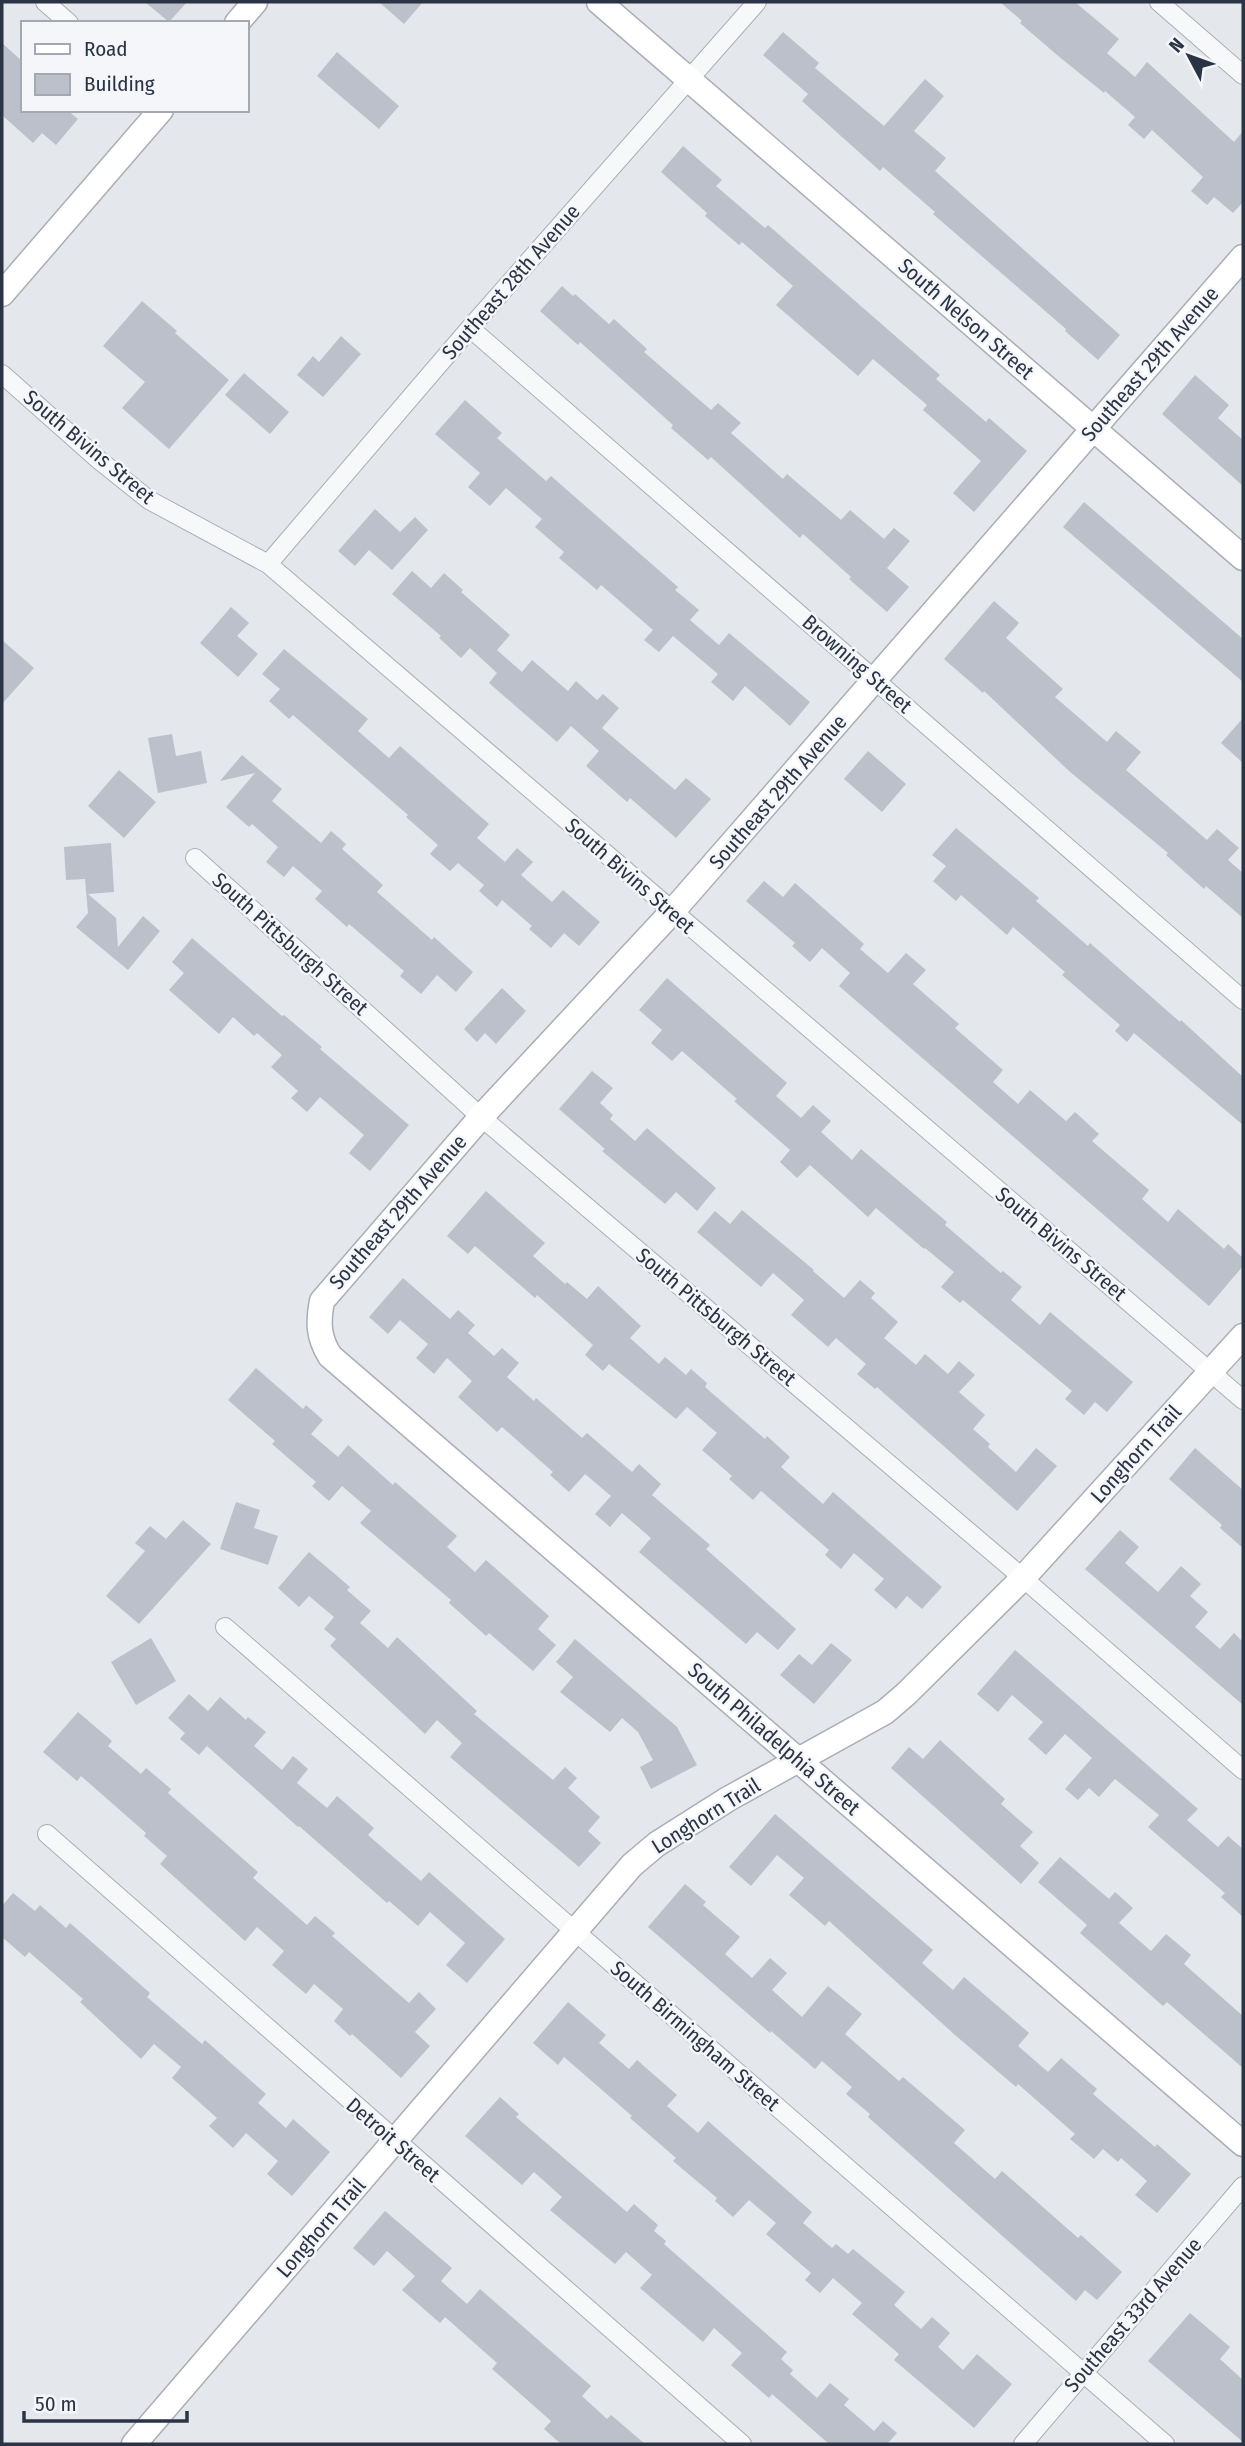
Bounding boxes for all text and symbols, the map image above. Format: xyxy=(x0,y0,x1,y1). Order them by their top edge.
legend xyxy=(21,21,248,112)
north arrow xyxy=(1154,21,1224,91)
text: N xyxy=(1164,33,1189,57)
text: Road xyxy=(84,36,128,62)
text: Building xyxy=(84,71,155,97)
street label: Southeast 28th Avenue xyxy=(436,199,586,365)
street label: South Nelson Street xyxy=(893,253,1039,385)
street label: Southeast 29th Avenue xyxy=(1076,281,1224,447)
street label: South Bivins Street xyxy=(18,385,160,510)
street label: Browning Street xyxy=(797,609,917,719)
street label: Southeast 29th Avenue xyxy=(704,709,852,875)
street label: South Bivins Street xyxy=(560,813,700,939)
street label: South Pittsburgh Street xyxy=(207,867,373,1021)
street label: Southeast 29th Avenue xyxy=(324,1129,472,1295)
street label: South Bivins Street xyxy=(990,1182,1132,1307)
street label: South Pittsburgh Street xyxy=(631,1242,801,1392)
street label: Longhorn Trail xyxy=(1085,1399,1187,1508)
street label: South Philadelphia Street xyxy=(683,1657,865,1821)
street label: Longhorn Trail xyxy=(647,1772,765,1860)
street label: South Birmingham Street xyxy=(605,1955,785,2117)
street label: Detroit Street xyxy=(341,2092,445,2188)
street label: Longhorn Trail xyxy=(271,2173,372,2283)
street label: Southeast 33rd Avenue xyxy=(1059,2232,1207,2398)
scale bar xyxy=(24,2380,187,2424)
text: 50 m xyxy=(35,2391,77,2417)

